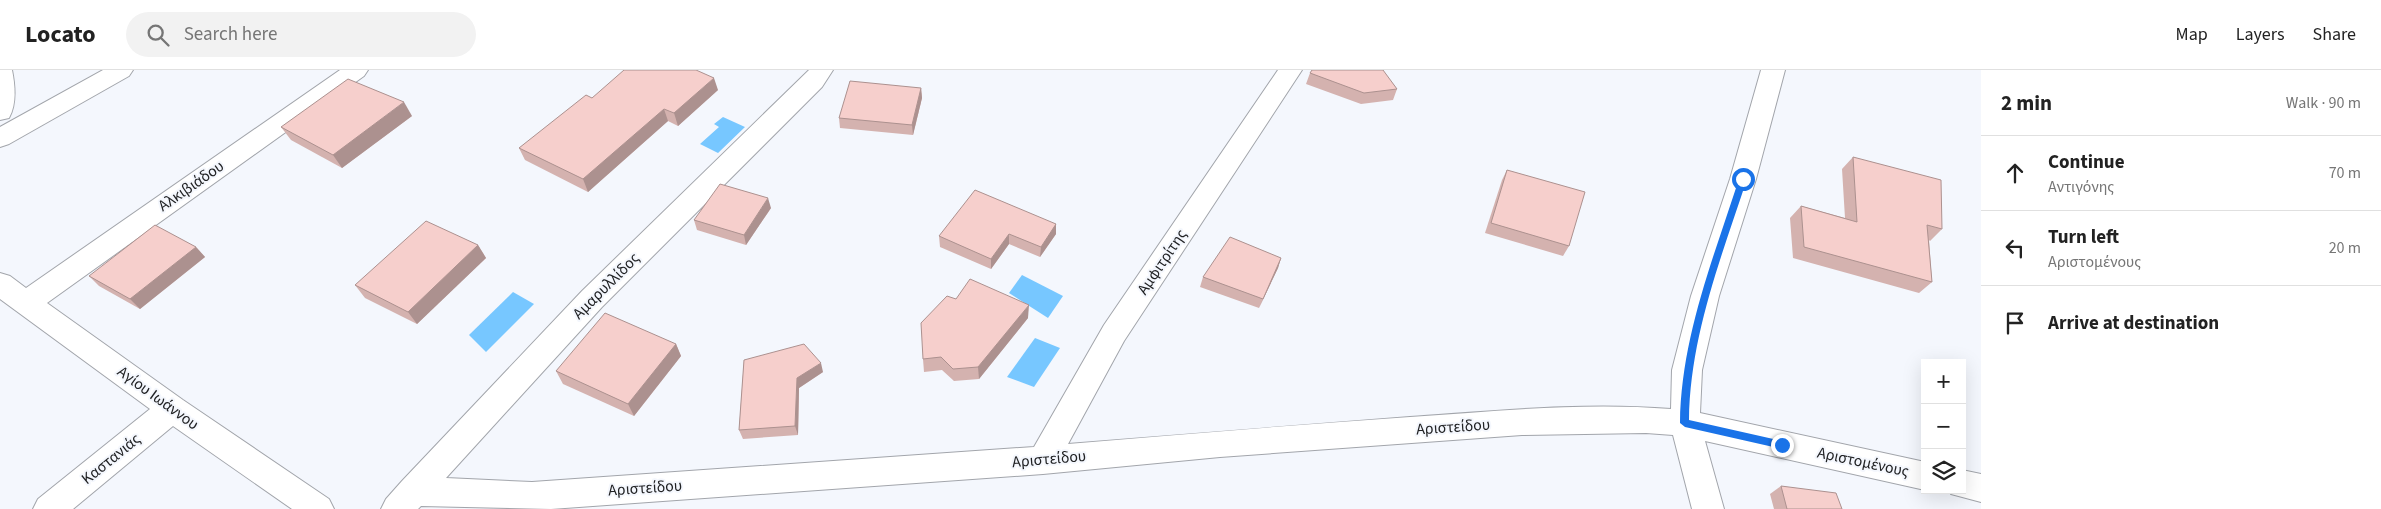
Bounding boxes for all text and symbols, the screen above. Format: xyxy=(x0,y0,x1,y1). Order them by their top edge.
search box xyxy=(126,12,476,57)
text: Locato xyxy=(25,17,96,52)
icon: search xyxy=(144,21,172,49)
text: Search here xyxy=(184,21,277,48)
text: Map xyxy=(2176,22,2208,47)
text: Layers xyxy=(2236,22,2285,47)
text: Share xyxy=(2313,22,2356,47)
text: 2 min xyxy=(2001,88,2052,118)
text: Walk · 90 m xyxy=(2286,92,2361,114)
text: Continue xyxy=(2048,149,2125,176)
street label: Αλκιβιάδου xyxy=(154,155,228,217)
icon: ahead xyxy=(2001,159,2029,187)
text: 70 m xyxy=(2329,162,2361,184)
route start xyxy=(1732,168,1755,191)
text: Αντιγόνης xyxy=(2048,176,2114,198)
text: Turn left xyxy=(2048,224,2119,251)
street label: Αμφιτρίτης xyxy=(1132,225,1192,299)
icon: left xyxy=(2001,234,2029,262)
text: 20 m xyxy=(2329,237,2361,259)
street label: Αμαρυλλίδος xyxy=(568,248,644,324)
text: Αριστομένους xyxy=(2048,251,2141,273)
icon: arrive xyxy=(2001,309,2029,337)
text: Arrive at destination xyxy=(2048,310,2219,337)
map controls xyxy=(1921,359,1966,494)
button: + xyxy=(1921,359,1966,404)
street label: Αγίου Ιωάννου xyxy=(113,361,203,435)
button: − xyxy=(1921,404,1966,449)
street label: Αριστείδου xyxy=(1415,413,1491,441)
street label: Καστανιάς xyxy=(77,428,145,490)
route end xyxy=(1771,434,1794,457)
street label: Αριστομένους xyxy=(1815,442,1911,482)
street label: Αριστείδου xyxy=(1011,445,1087,473)
button: layers xyxy=(1921,449,1966,494)
street label: Αριστείδου xyxy=(607,474,683,502)

